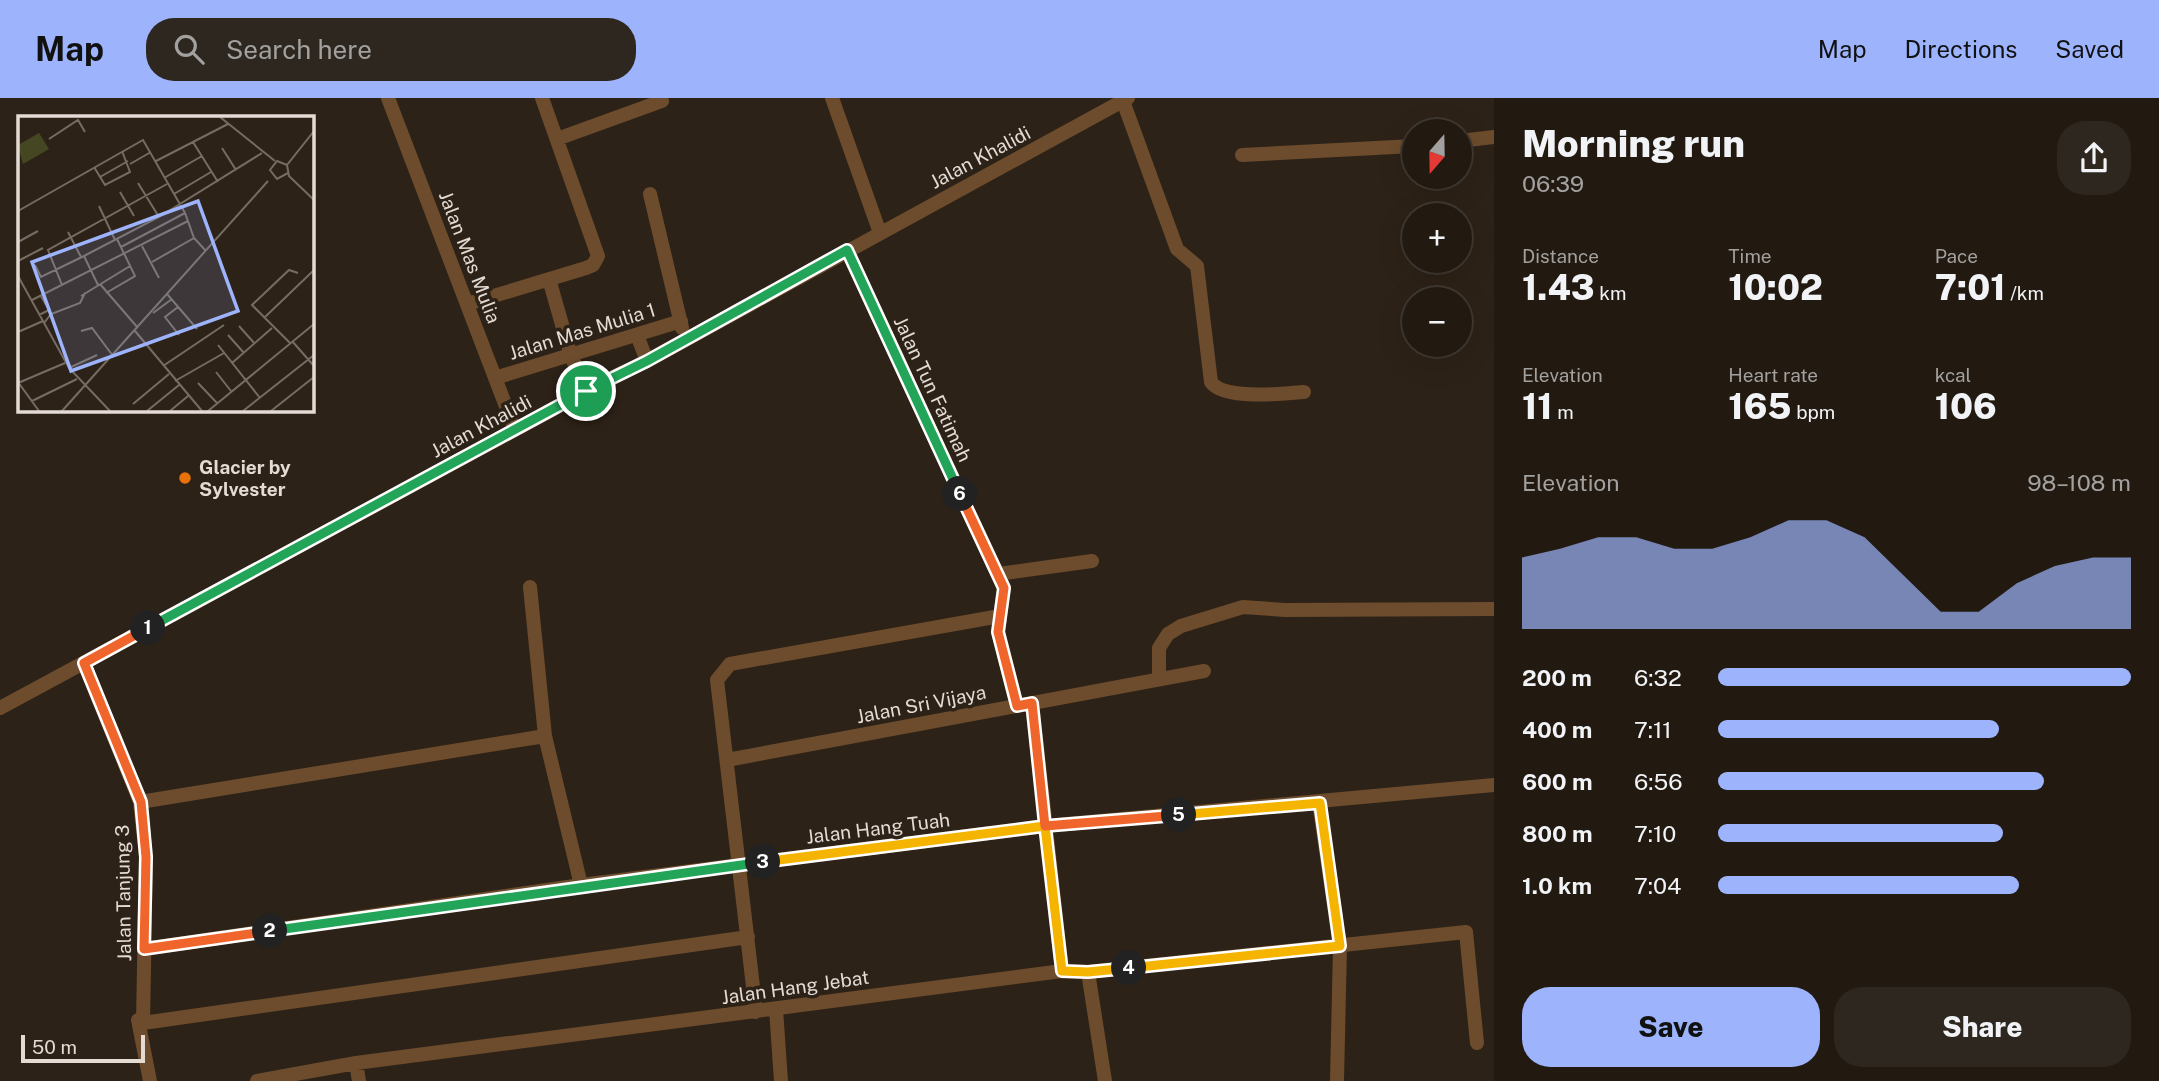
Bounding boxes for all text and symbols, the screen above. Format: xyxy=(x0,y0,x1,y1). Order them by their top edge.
search box xyxy=(146,18,636,81)
text: Map xyxy=(35,30,104,68)
icon: search xyxy=(170,30,208,68)
text: Search here xyxy=(226,34,372,65)
text: Map xyxy=(1818,35,1867,63)
text: Directions xyxy=(1905,35,2017,63)
text: Saved xyxy=(2055,35,2124,63)
inset map xyxy=(18,116,313,411)
north arrow xyxy=(1402,119,1472,189)
map controls xyxy=(1402,119,1472,357)
street label: Jalan Khalidi xyxy=(926,121,1034,193)
text: Morning run xyxy=(1522,121,1745,166)
button: share xyxy=(2057,121,2131,195)
text: 06:39 xyxy=(1522,170,1584,197)
street label: Jalan Mas Mulia xyxy=(435,188,505,326)
button: + xyxy=(1402,203,1472,273)
text: Distance xyxy=(1522,245,1599,267)
text: Time xyxy=(1728,245,1772,267)
text: Pace xyxy=(1935,245,1978,267)
text: 1.43 xyxy=(1522,267,1595,308)
text: 10:02 xyxy=(1728,267,1823,308)
text: 7:01 xyxy=(1935,267,2006,308)
text: km xyxy=(1595,282,1626,304)
text: /km xyxy=(2006,282,2044,304)
button: − xyxy=(1402,287,1472,357)
street label: Jalan Mas Mulia 1 xyxy=(506,298,658,364)
street label: Jalan Tun Fatimah xyxy=(890,313,976,465)
pin xyxy=(556,361,616,421)
text: Elevation xyxy=(1522,364,1603,386)
text: Heart rate xyxy=(1728,364,1818,386)
text: kcal xyxy=(1935,364,1971,386)
icon: arrive xyxy=(567,372,605,410)
text: 11 xyxy=(1522,386,1553,427)
text: 165 xyxy=(1728,386,1792,427)
text: 106 xyxy=(1935,386,1997,427)
street label: Jalan Khalidi xyxy=(427,390,535,462)
text: m xyxy=(1553,401,1574,423)
text: bpm xyxy=(1792,401,1835,423)
place label: Glacier by Sylvester xyxy=(199,456,291,500)
text: Elevation xyxy=(1522,469,1620,496)
text: 98–108 m xyxy=(2027,469,2131,496)
marker: Glacier by Sylvester xyxy=(177,470,193,486)
pin: 6 xyxy=(942,476,978,512)
text: 6 xyxy=(953,482,966,504)
pin: 1 xyxy=(130,610,166,646)
text: 1 xyxy=(143,616,152,638)
text: 200 m xyxy=(1522,664,1592,691)
text: 6:32 xyxy=(1634,664,1682,691)
street label: Jalan Sri Vijaya xyxy=(854,681,988,727)
text: 400 m xyxy=(1522,716,1592,743)
text: 7:11 xyxy=(1634,716,1672,743)
text: 600 m xyxy=(1522,768,1592,795)
text: 6:56 xyxy=(1634,768,1683,795)
pin: 5 xyxy=(1162,798,1196,832)
text: 5 xyxy=(1172,803,1185,825)
street label: Jalan Hang Tuah xyxy=(805,808,951,848)
text: 800 m xyxy=(1522,820,1593,847)
text: 7:10 xyxy=(1634,820,1676,847)
street label: Jalan Tanjung 3 xyxy=(111,824,135,962)
pin: 3 xyxy=(746,844,780,880)
text: 3 xyxy=(756,850,769,872)
text: 1.0 km xyxy=(1522,872,1592,899)
text: 7:04 xyxy=(1634,872,1682,899)
pin: 2 xyxy=(252,914,288,948)
text: 2 xyxy=(263,919,276,941)
pin: 4 xyxy=(1112,950,1146,986)
text: 4 xyxy=(1122,956,1135,978)
street label: Jalan Hang Jebat xyxy=(720,966,870,1008)
button: Save xyxy=(1522,987,1820,1067)
button: Share xyxy=(1834,987,2131,1067)
scale bar xyxy=(21,1032,145,1064)
text: 50 m xyxy=(32,1036,77,1058)

